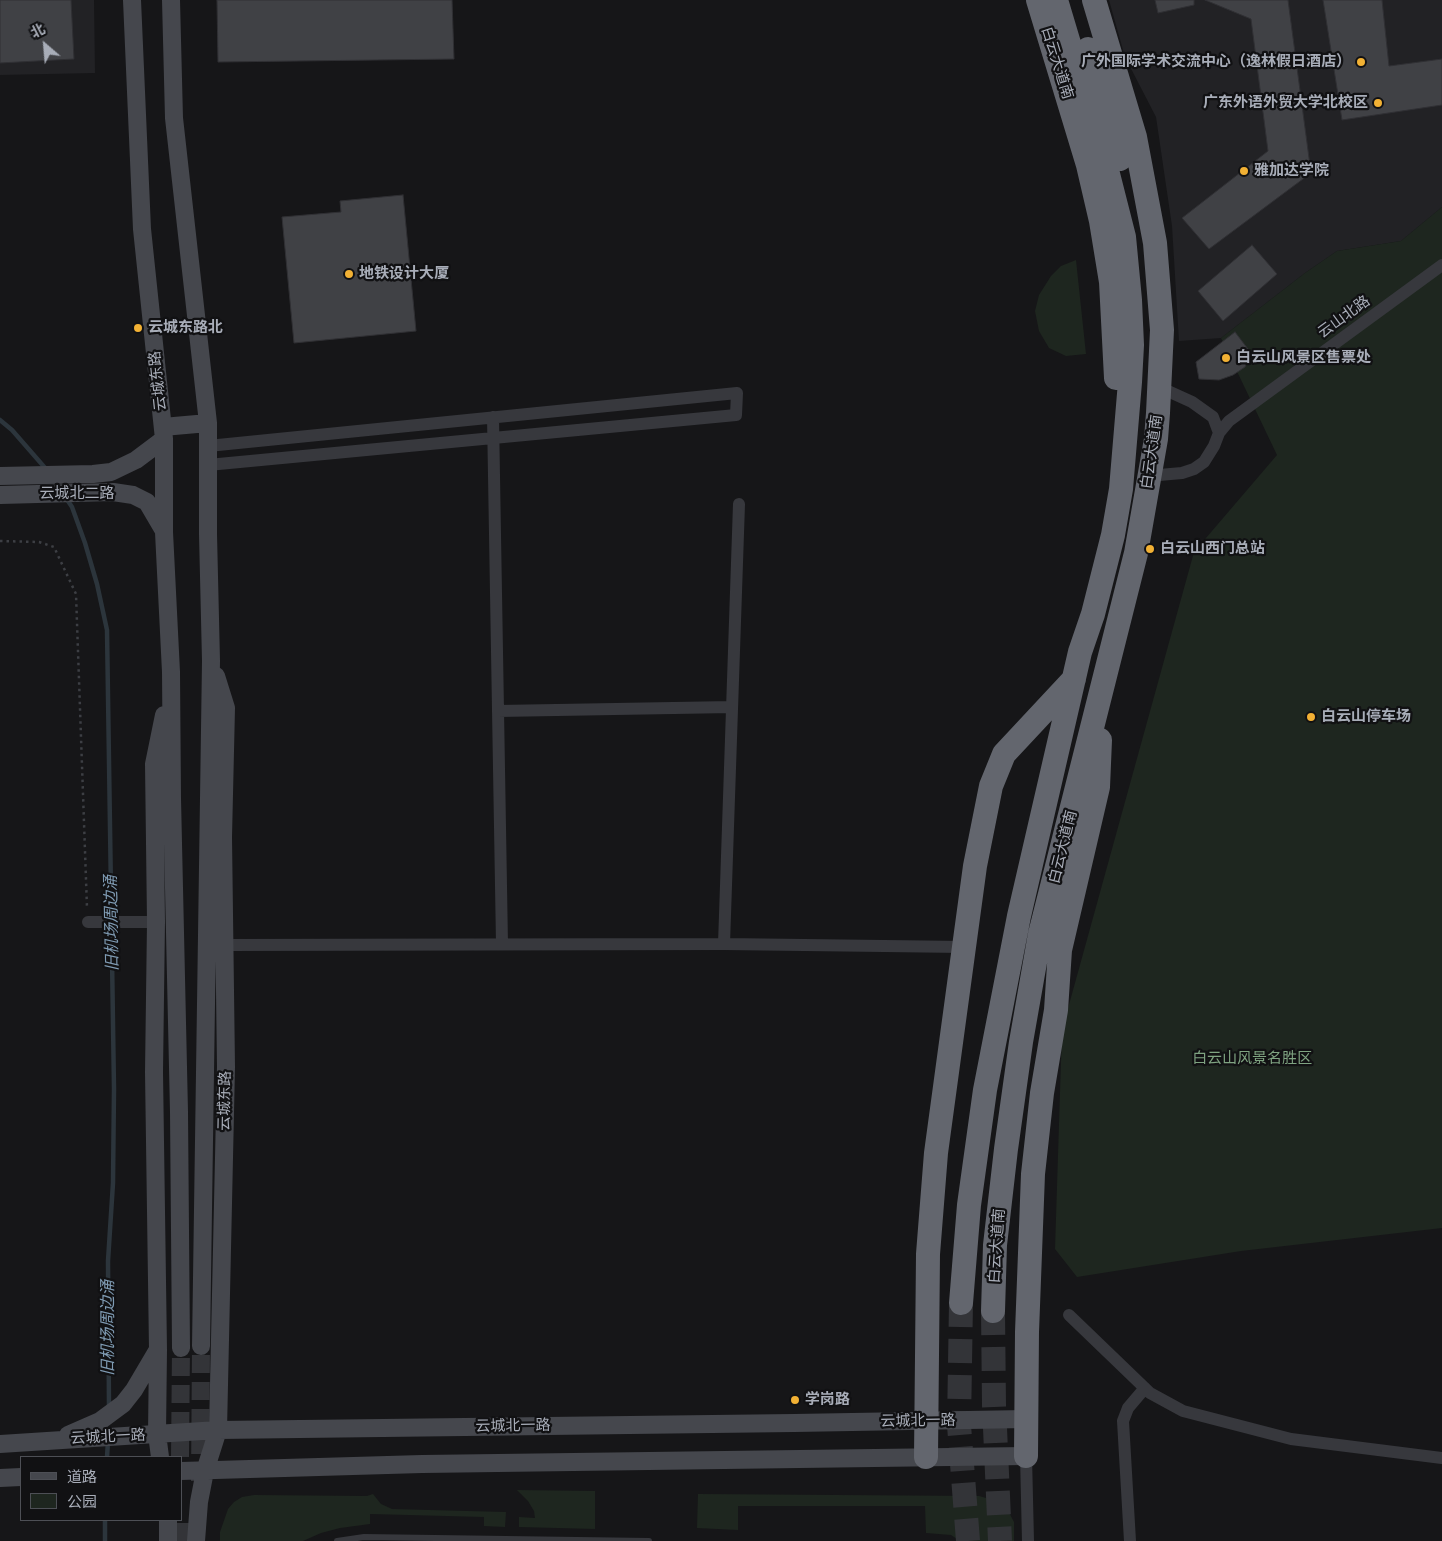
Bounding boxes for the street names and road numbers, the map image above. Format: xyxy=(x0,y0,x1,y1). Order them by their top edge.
street label: 白云大道南 xyxy=(1037,25,1077,101)
street label: 云山北路 xyxy=(1314,292,1374,342)
street label: 云城东路 xyxy=(146,350,170,412)
street label: 白云大道南 xyxy=(1138,414,1166,490)
street label: 云城北二路 xyxy=(40,485,114,503)
street label: 白云大道南 xyxy=(1045,808,1081,886)
street label: 云城东路 xyxy=(215,1071,235,1131)
street label: 白云大道南 xyxy=(985,1208,1009,1284)
street label: 云城北一路 xyxy=(880,1411,956,1431)
street label: 云城北一路 xyxy=(475,1416,551,1436)
street label: 云城北一路 xyxy=(70,1426,146,1448)

